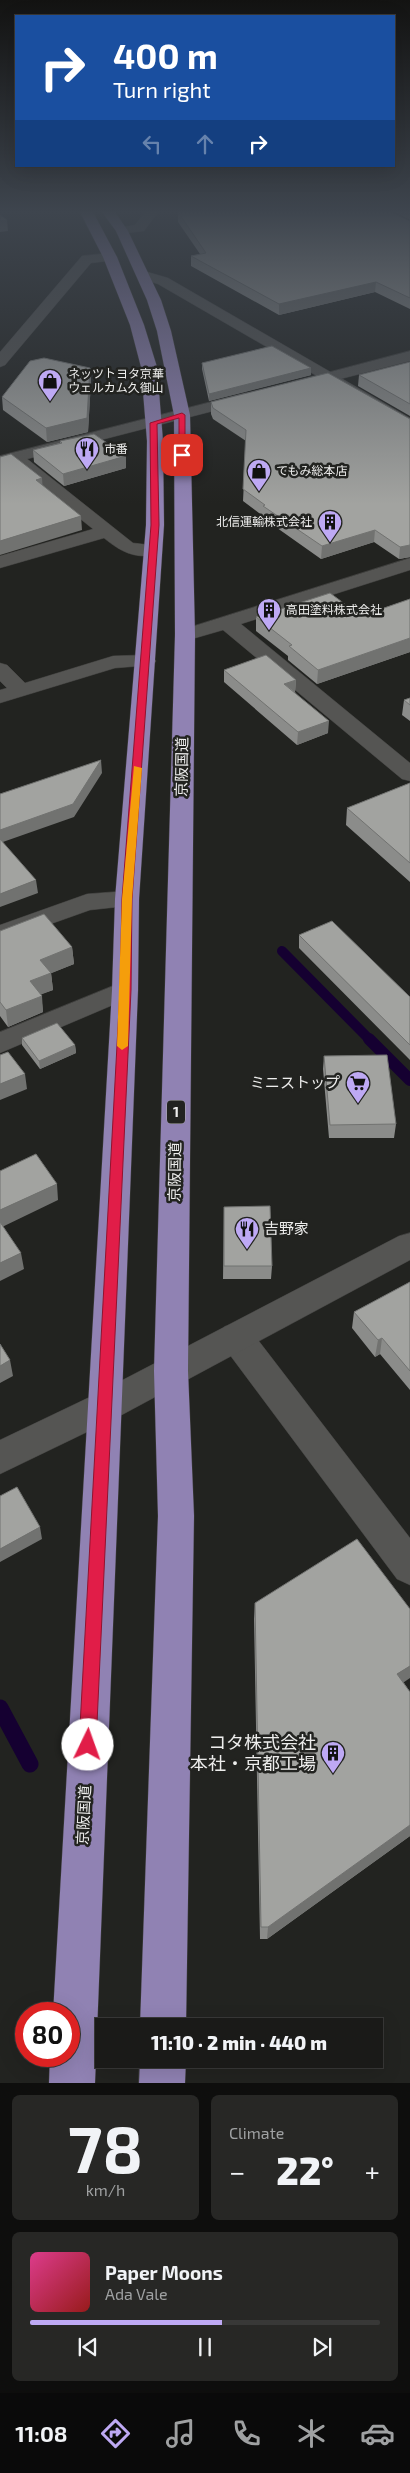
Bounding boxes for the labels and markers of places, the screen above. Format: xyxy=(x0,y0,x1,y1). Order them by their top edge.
place label: ネッツトヨタ京華 ウェルカム久御山 xyxy=(68,366,164,394)
shop icon: ネッツトヨタ京華 ウェルカム久御山 xyxy=(37,368,63,402)
pin xyxy=(161,434,203,476)
restaurant icon: 市番 xyxy=(74,436,100,470)
place label: 市番 xyxy=(104,441,128,455)
shop icon: てもみ総本店 xyxy=(246,458,272,492)
place label: てもみ総本店 xyxy=(276,463,347,477)
building icon: 北信運輸株式会社 xyxy=(317,509,343,543)
place label: 北信運輸株式会社 xyxy=(216,514,312,528)
building icon: 高田塗料株式会社 xyxy=(256,597,282,631)
place label: 高田塗料株式会社 xyxy=(286,602,382,616)
supermarket icon: ミニストップ xyxy=(345,1070,371,1104)
place label: ミニストップ xyxy=(250,1073,340,1091)
restaurant icon: 吉野家 xyxy=(234,1216,260,1250)
place label: 吉野家 xyxy=(264,1219,309,1237)
place label: コタ株式会社 本社・京都工場 xyxy=(190,1731,316,1774)
building icon: コタ株式会社 本社・京都工場 xyxy=(320,1740,346,1774)

